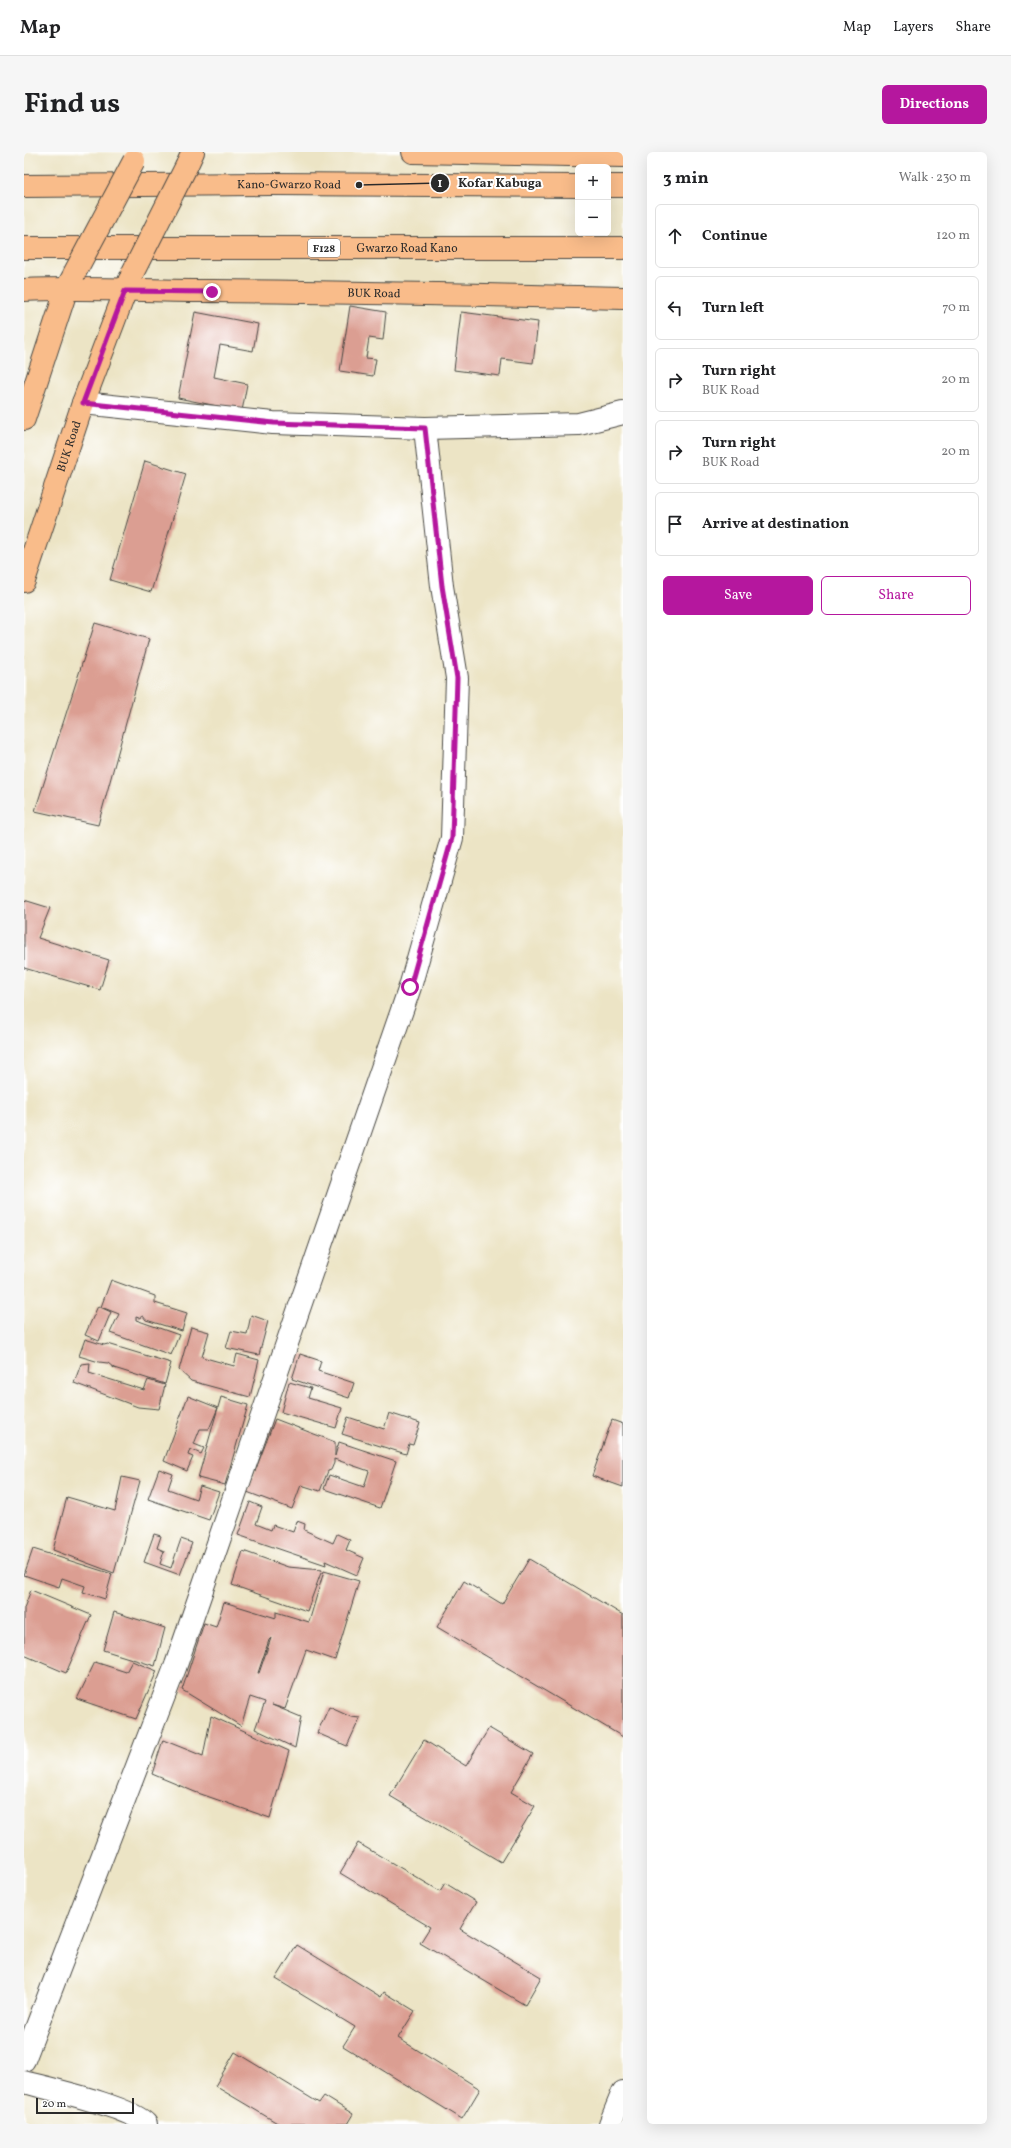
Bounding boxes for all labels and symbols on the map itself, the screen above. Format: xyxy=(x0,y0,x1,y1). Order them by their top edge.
callout: Kofar Kabuga xyxy=(430,170,550,195)
text: Kofar Kabuga xyxy=(458,175,542,193)
text: 1 xyxy=(438,176,443,192)
street label: Kano-Gwarzo Road xyxy=(237,177,341,193)
road number: F128 xyxy=(308,239,340,257)
street label: Gwarzo Road Kano xyxy=(356,241,458,257)
route end xyxy=(203,283,221,301)
street label: BUK Road xyxy=(347,286,401,302)
street label: BUK Road xyxy=(54,419,86,474)
route start xyxy=(401,978,419,996)
scale bar xyxy=(36,2096,134,2115)

